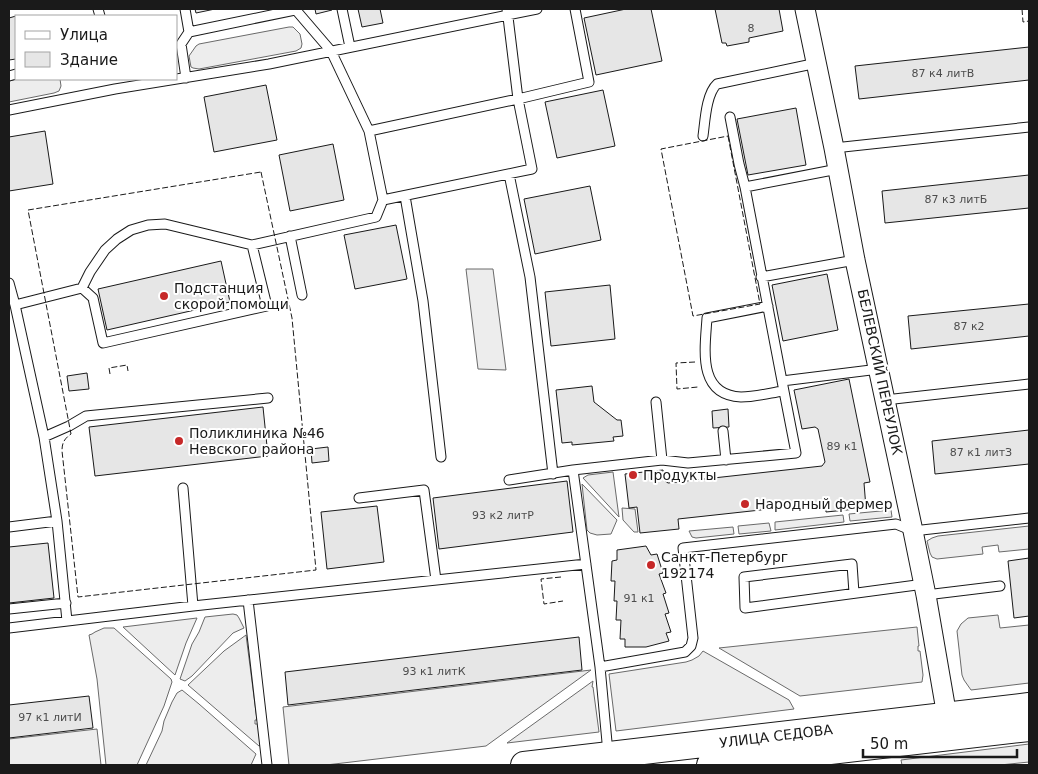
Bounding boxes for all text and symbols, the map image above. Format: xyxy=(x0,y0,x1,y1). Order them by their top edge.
legend xyxy=(15,15,178,80)
house number: 8 xyxy=(748,22,755,35)
text: Улица xyxy=(60,26,108,44)
text: Здание xyxy=(60,51,118,69)
house number: 87 к4 литВ xyxy=(912,67,974,80)
house number: 87 к3 литБ xyxy=(925,193,987,206)
place label: Подстанция скорой помощи xyxy=(174,280,289,312)
street label: БЕЛЕВСКИЙ ПЕРЕУЛОК xyxy=(855,287,906,456)
marker: Подстанция скорой помощи xyxy=(158,290,170,302)
house number: 87 к2 xyxy=(953,320,985,333)
place label: Поликлиника №46 Невского района xyxy=(189,425,325,457)
marker: Поликлиника №46 Невского района xyxy=(173,435,185,447)
house number: 89 к1 xyxy=(826,440,858,453)
house number: 87 к1 литЗ xyxy=(950,446,1012,459)
place label: Продукты xyxy=(643,467,717,483)
marker: Продукты xyxy=(627,469,639,481)
place label: Народный фермер xyxy=(755,496,893,512)
marker: Народный фермер xyxy=(739,498,751,510)
house number: 93 к2 литР xyxy=(472,509,534,522)
place label: Санкт-Петербург 192174 xyxy=(661,549,788,581)
marker: Санкт-Петербург 192174 xyxy=(645,559,657,571)
house number: 91 к1 xyxy=(623,592,655,605)
house number: 93 к1 литК xyxy=(402,665,466,678)
house number: 97 к1 литИ xyxy=(18,711,82,724)
street label: УЛИЦА СЕДОВА xyxy=(718,721,834,751)
scale bar xyxy=(863,726,1017,758)
text: 50 m xyxy=(870,735,908,753)

